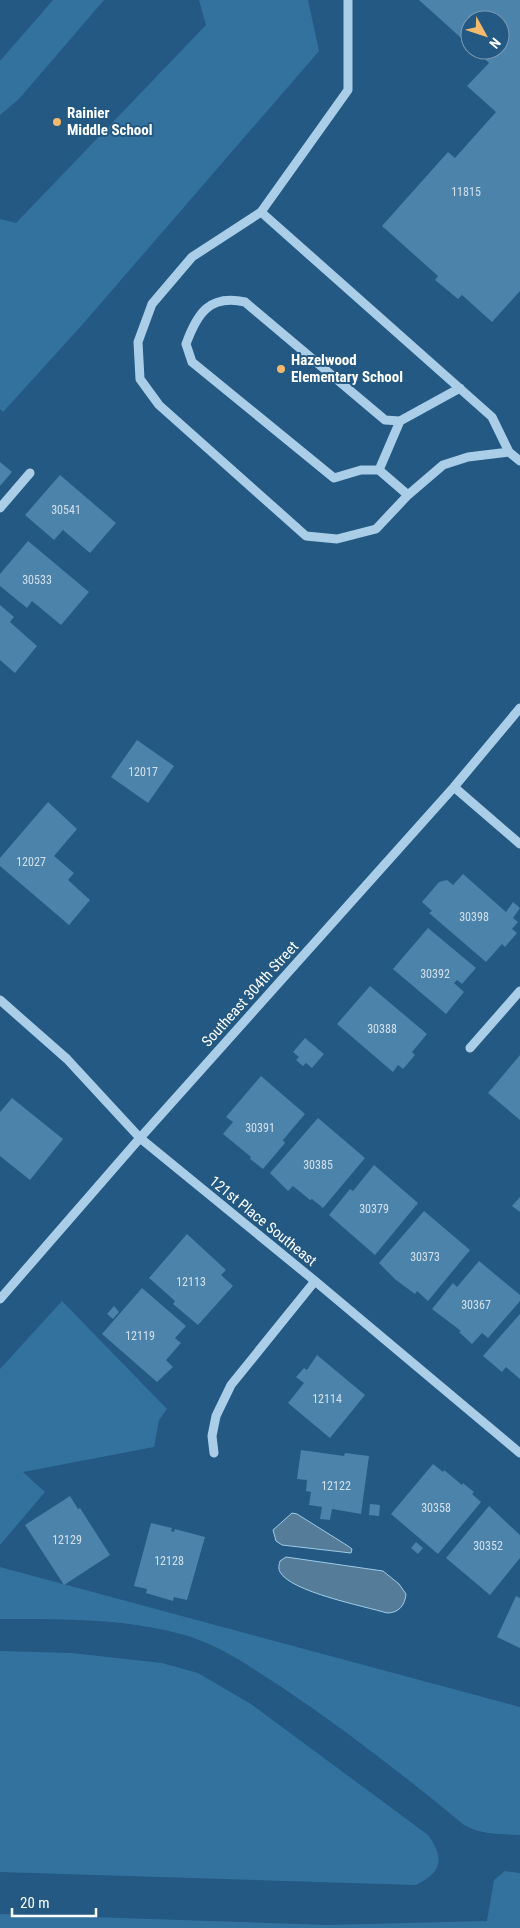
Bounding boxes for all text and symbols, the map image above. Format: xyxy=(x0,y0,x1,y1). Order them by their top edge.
north arrow xyxy=(460,10,510,60)
text: N xyxy=(486,35,504,52)
place label: Rainier Middle School xyxy=(67,104,153,139)
marker: Rainier Middle School xyxy=(51,116,63,128)
house number: 11815 xyxy=(451,185,481,199)
place label: Hazelwood Elementary School xyxy=(291,351,403,386)
marker: Hazelwood Elementary School xyxy=(275,363,287,375)
house number: 30541 xyxy=(51,503,81,517)
house number: 30533 xyxy=(22,573,52,587)
house number: 12017 xyxy=(128,765,158,779)
house number: 12027 xyxy=(16,855,46,869)
house number: 30398 xyxy=(459,910,489,924)
street label: Southeast 304th Street xyxy=(198,938,302,1050)
house number: 30392 xyxy=(420,967,450,981)
house number: 30388 xyxy=(367,1022,397,1036)
house number: 30391 xyxy=(245,1121,275,1135)
house number: 30385 xyxy=(303,1158,333,1172)
street label: 121st Place Southeast xyxy=(206,1172,320,1270)
house number: 30379 xyxy=(359,1202,389,1216)
house number: 30373 xyxy=(410,1250,440,1264)
house number: 12113 xyxy=(176,1275,206,1289)
house number: 30367 xyxy=(461,1298,491,1312)
house number: 12119 xyxy=(125,1329,155,1343)
house number: 12114 xyxy=(312,1392,342,1406)
house number: 12122 xyxy=(321,1479,351,1493)
house number: 30358 xyxy=(421,1501,451,1515)
house number: 12129 xyxy=(52,1533,82,1547)
house number: 30352 xyxy=(473,1539,503,1553)
house number: 12128 xyxy=(154,1554,184,1568)
scale bar xyxy=(12,1886,96,1918)
text: 20 m xyxy=(20,1894,50,1912)

